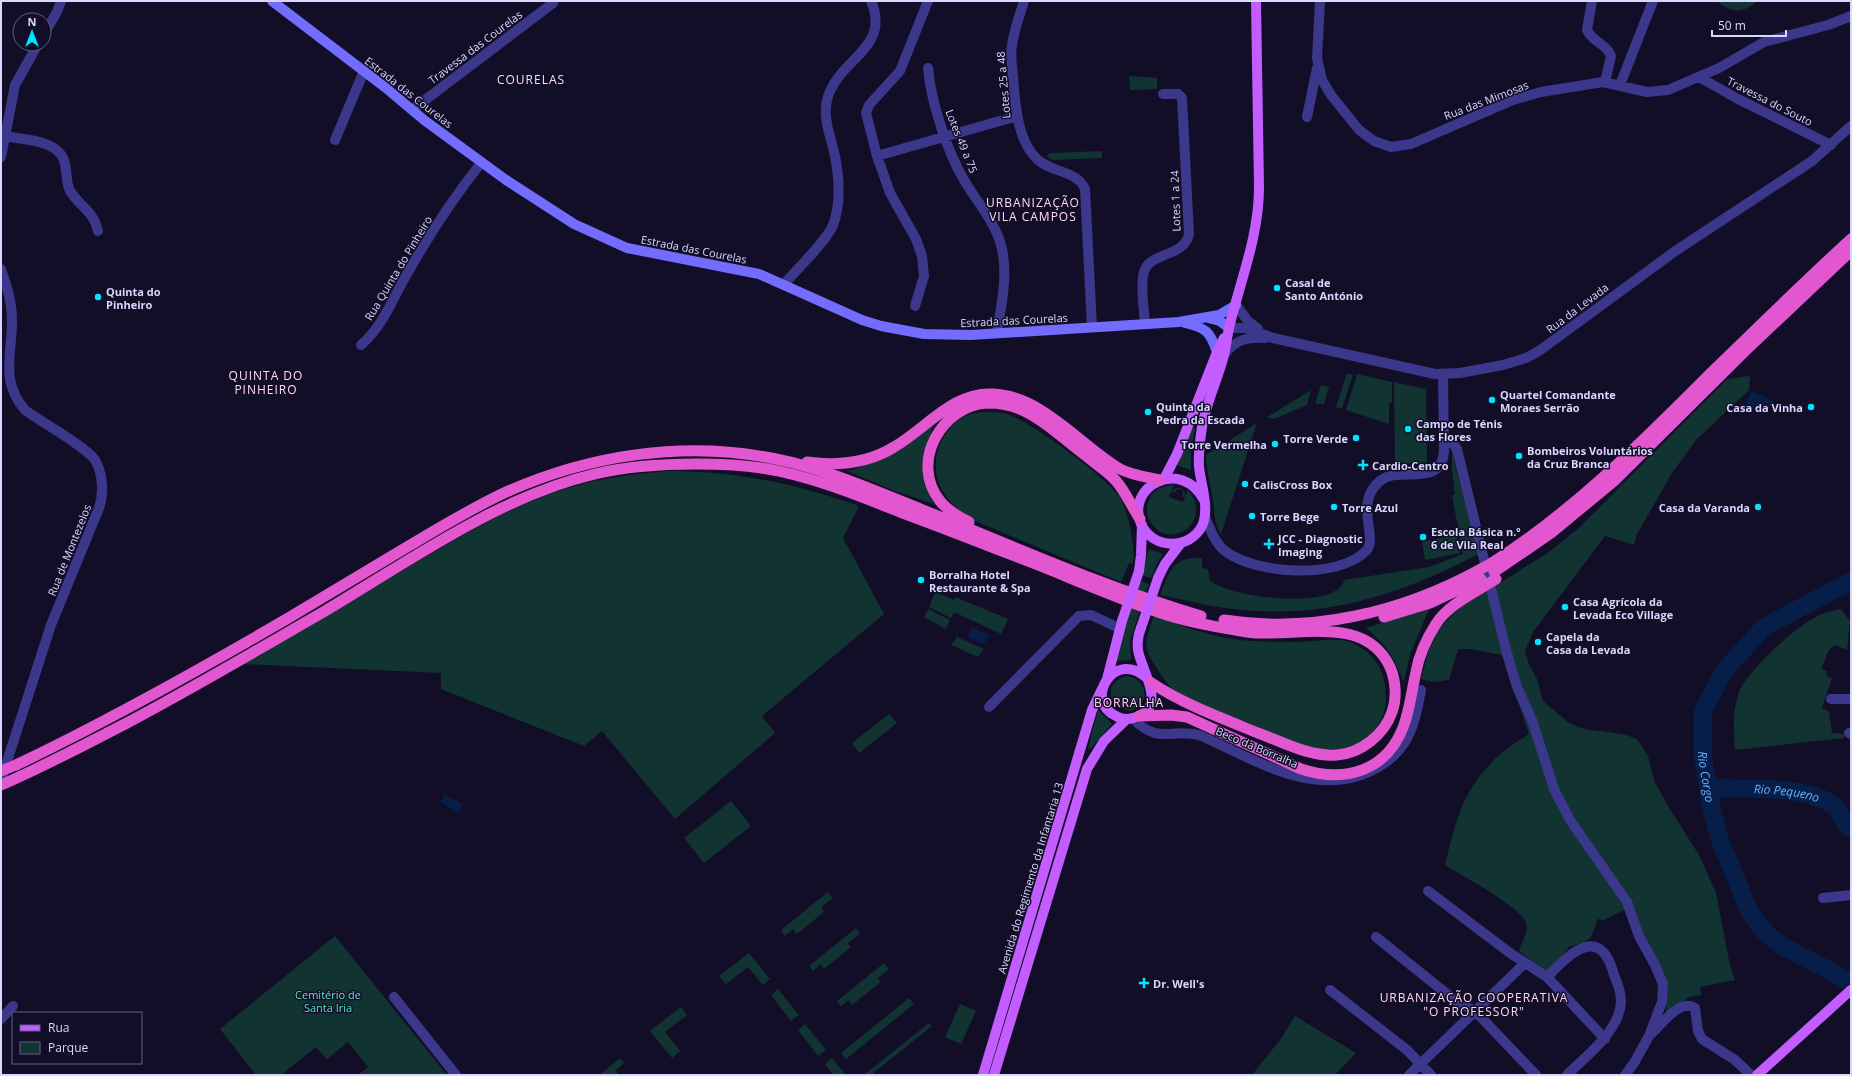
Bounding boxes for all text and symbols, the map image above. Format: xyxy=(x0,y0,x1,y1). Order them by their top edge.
street label: Travessa das Courelas xyxy=(425,7,525,87)
north arrow xyxy=(12,12,52,52)
scale bar xyxy=(1712,12,1786,38)
text: N xyxy=(28,14,36,29)
text: 50 m xyxy=(1718,17,1746,34)
street label: Lotes 25 a 48 xyxy=(993,51,1013,119)
street label: Estrada das Courelas xyxy=(362,53,456,131)
district label: COURELAS xyxy=(497,71,565,88)
street label: Travessa do Souto xyxy=(1725,73,1816,129)
street label: Rua das Mimosas xyxy=(1442,77,1530,123)
street label: Lotes 49 a 75 xyxy=(942,107,982,175)
street label: Lotes 1 a 24 xyxy=(1166,169,1184,232)
district label: URBANIZAÇÃO VILA CAMPOS xyxy=(986,194,1080,225)
street label: Rua Quinta do Pinheiro xyxy=(361,213,435,323)
street label: Estrada das Courelas xyxy=(640,231,748,267)
place label: Casal de Santo António xyxy=(1285,275,1363,303)
street label: Rua da Levada xyxy=(1543,280,1611,336)
marker: Casal de Santo António xyxy=(1272,283,1282,293)
place label: Quinta do Pinheiro xyxy=(106,284,161,312)
marker: Quinta do Pinheiro xyxy=(93,292,103,302)
street label: Estrada das Courelas xyxy=(960,310,1068,330)
district label: QUINTA DO PINHEIRO xyxy=(229,367,303,398)
place label: Quartel Comandante Moraes Serrão xyxy=(1500,387,1616,415)
marker: Quartel Comandante Moraes Serrão xyxy=(1487,395,1497,405)
place label: Quinta da Pedra da Escada xyxy=(1156,399,1245,427)
place label: Casa da Vinha xyxy=(1726,400,1803,415)
marker: Casa da Vinha xyxy=(1806,402,1816,412)
marker: Quinta da Pedra da Escada xyxy=(1143,407,1153,417)
place label: Campo de Ténis das Flores xyxy=(1416,416,1503,444)
marker: Campo de Ténis das Flores xyxy=(1403,424,1413,434)
place label: Torre Verde xyxy=(1283,431,1348,446)
marker: Torre Verde xyxy=(1351,433,1361,443)
place label: Torre Vermelha xyxy=(1181,437,1267,452)
marker: Torre Vermelha xyxy=(1270,439,1280,449)
place label: Bombeiros Voluntários da Cruz Branca xyxy=(1527,443,1653,471)
marker: Bombeiros Voluntários da Cruz Branca xyxy=(1514,451,1524,461)
place label: Cardio-Centro xyxy=(1372,458,1449,473)
marker: Cardio-Centro xyxy=(1357,459,1369,471)
place label: CalisCross Box xyxy=(1253,477,1333,492)
marker: CalisCross Box xyxy=(1240,479,1250,489)
place label: Torre Azul xyxy=(1342,500,1398,515)
place label: Casa da Varanda xyxy=(1659,500,1750,515)
street label: Rua de Montezelos xyxy=(44,502,94,598)
marker: Torre Azul xyxy=(1329,502,1339,512)
marker: Casa da Varanda xyxy=(1753,502,1763,512)
place label: Torre Bege xyxy=(1260,509,1320,524)
marker: Torre Bege xyxy=(1247,511,1257,521)
place label: Escola Básica n.º 6 de Vila Real xyxy=(1431,524,1521,552)
place label: JCC - Diagnostic Imaging xyxy=(1277,531,1363,559)
marker: Escola Básica n.º 6 de Vila Real xyxy=(1418,532,1428,542)
marker: JCC - Diagnostic Imaging xyxy=(1263,538,1275,550)
place label: Borralha Hotel Restaurante & Spa xyxy=(929,567,1031,595)
marker: Borralha Hotel Restaurante & Spa xyxy=(916,575,926,585)
place label: Casa Agrícola da Levada Eco Village xyxy=(1573,594,1674,622)
marker: Casa Agrícola da Levada Eco Village xyxy=(1560,602,1570,612)
place label: Capela da Casa da Levada xyxy=(1546,629,1630,657)
marker: Capela da Casa da Levada xyxy=(1533,637,1543,647)
district label: BORRALHA xyxy=(1094,694,1164,711)
street label: Beco da Borralha xyxy=(1213,723,1301,771)
water label: Rio Corgo xyxy=(1695,751,1719,804)
water label: Rio Pequeno xyxy=(1754,780,1822,806)
street label: Avenida do Regimento da Infantaria 13 xyxy=(994,781,1066,975)
place label: Dr. Well's xyxy=(1153,976,1205,991)
marker: Dr. Well's xyxy=(1138,977,1150,989)
park label: Cemitério de Santa Iria xyxy=(295,987,361,1015)
district label: URBANIZAÇÃO COOPERATIVA "O PROFESSOR" xyxy=(1380,989,1568,1020)
legend xyxy=(12,1012,142,1064)
text: Rua xyxy=(48,1019,69,1036)
text: Parque xyxy=(48,1039,88,1056)

